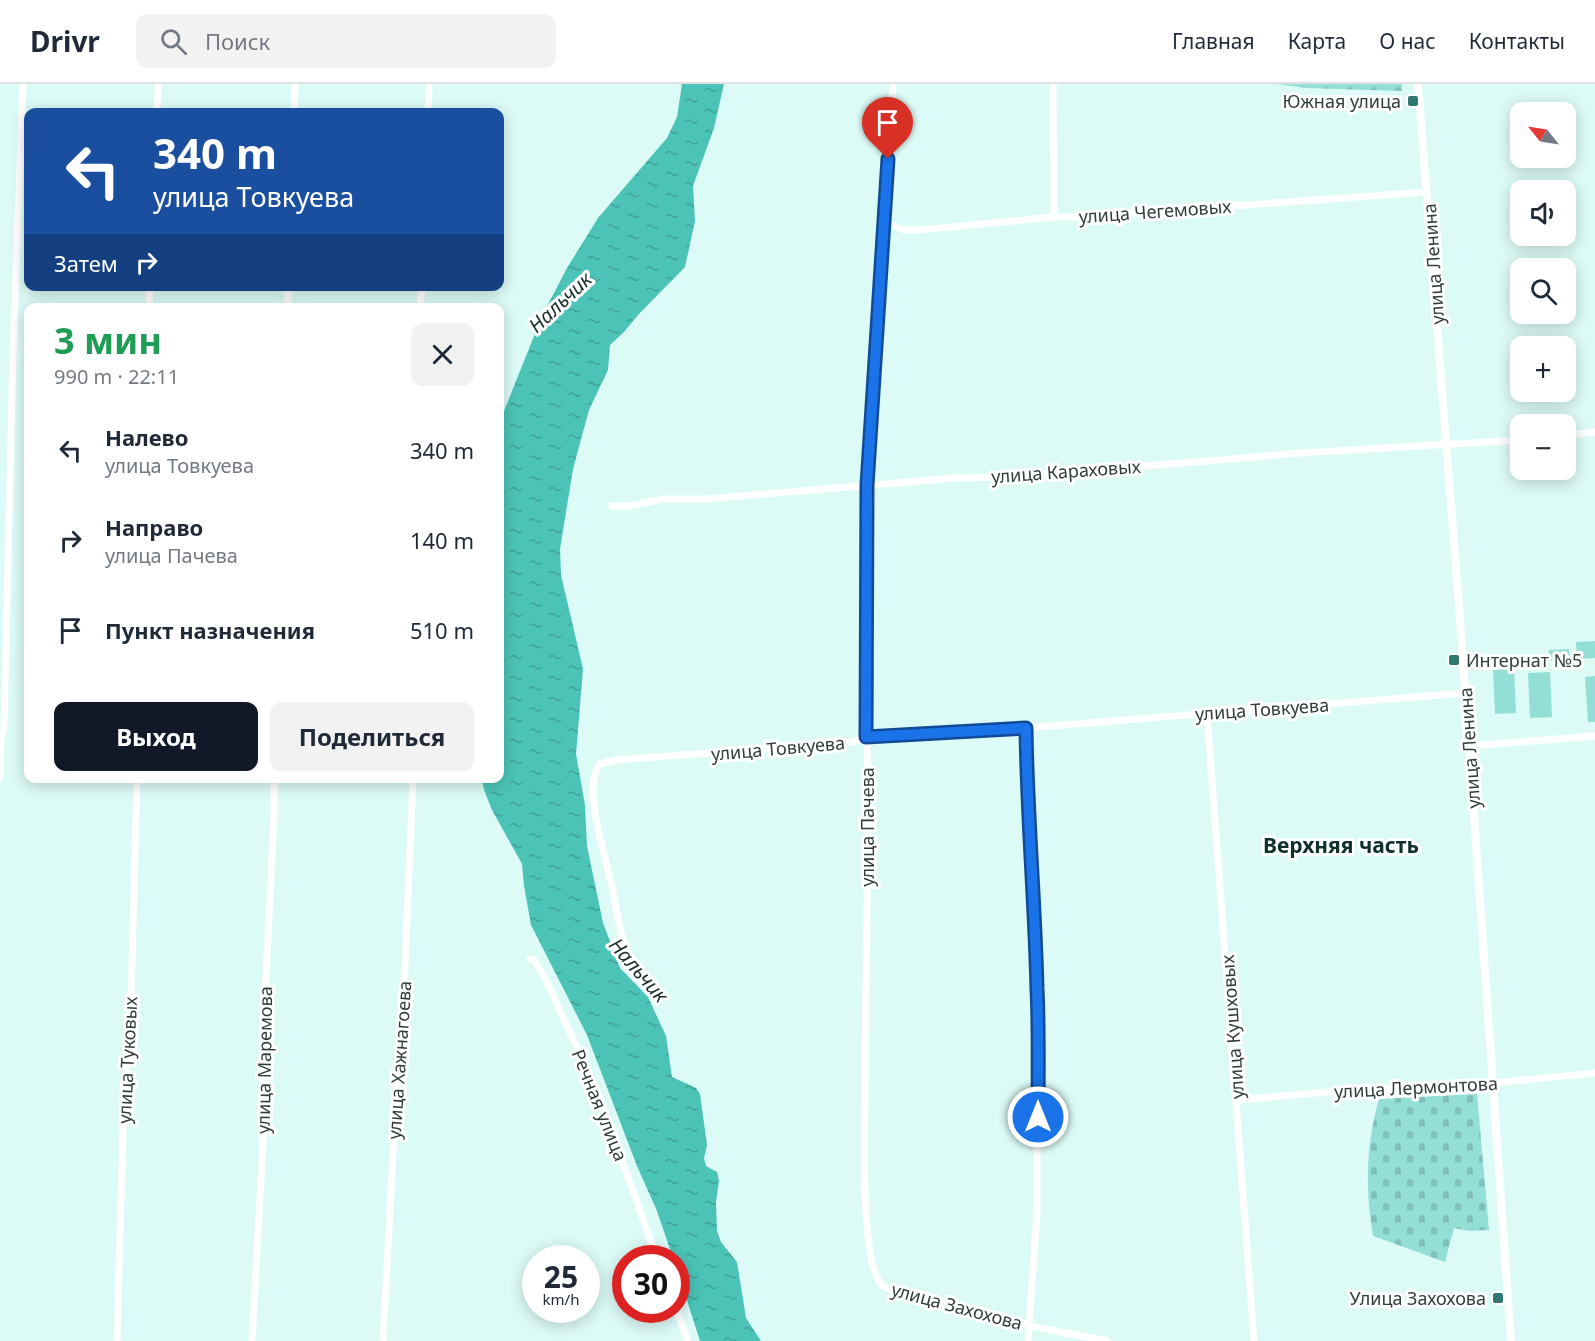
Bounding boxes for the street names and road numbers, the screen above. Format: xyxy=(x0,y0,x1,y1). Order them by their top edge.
street label: улица Чегемовых xyxy=(1078,194,1233,228)
street label: улица Ленина xyxy=(1417,203,1449,325)
street label: улица Караховых xyxy=(990,454,1142,488)
street label: улица Ленина xyxy=(1453,687,1485,809)
street label: улица Товкуева xyxy=(1194,692,1330,726)
street label: улица Товкуева xyxy=(710,730,846,766)
street label: улица Пачева xyxy=(855,767,879,887)
street label: улица Кушховых xyxy=(1215,953,1249,1100)
street label: улица Хажнагоева xyxy=(381,980,417,1140)
street label: улица Маремова xyxy=(251,986,277,1134)
street label: улица Туковых xyxy=(112,995,142,1124)
street label: Речная улица xyxy=(567,1046,633,1164)
street label: улица Лермонтова xyxy=(1334,1071,1498,1103)
street label: улица Захохова xyxy=(889,1277,1025,1335)

